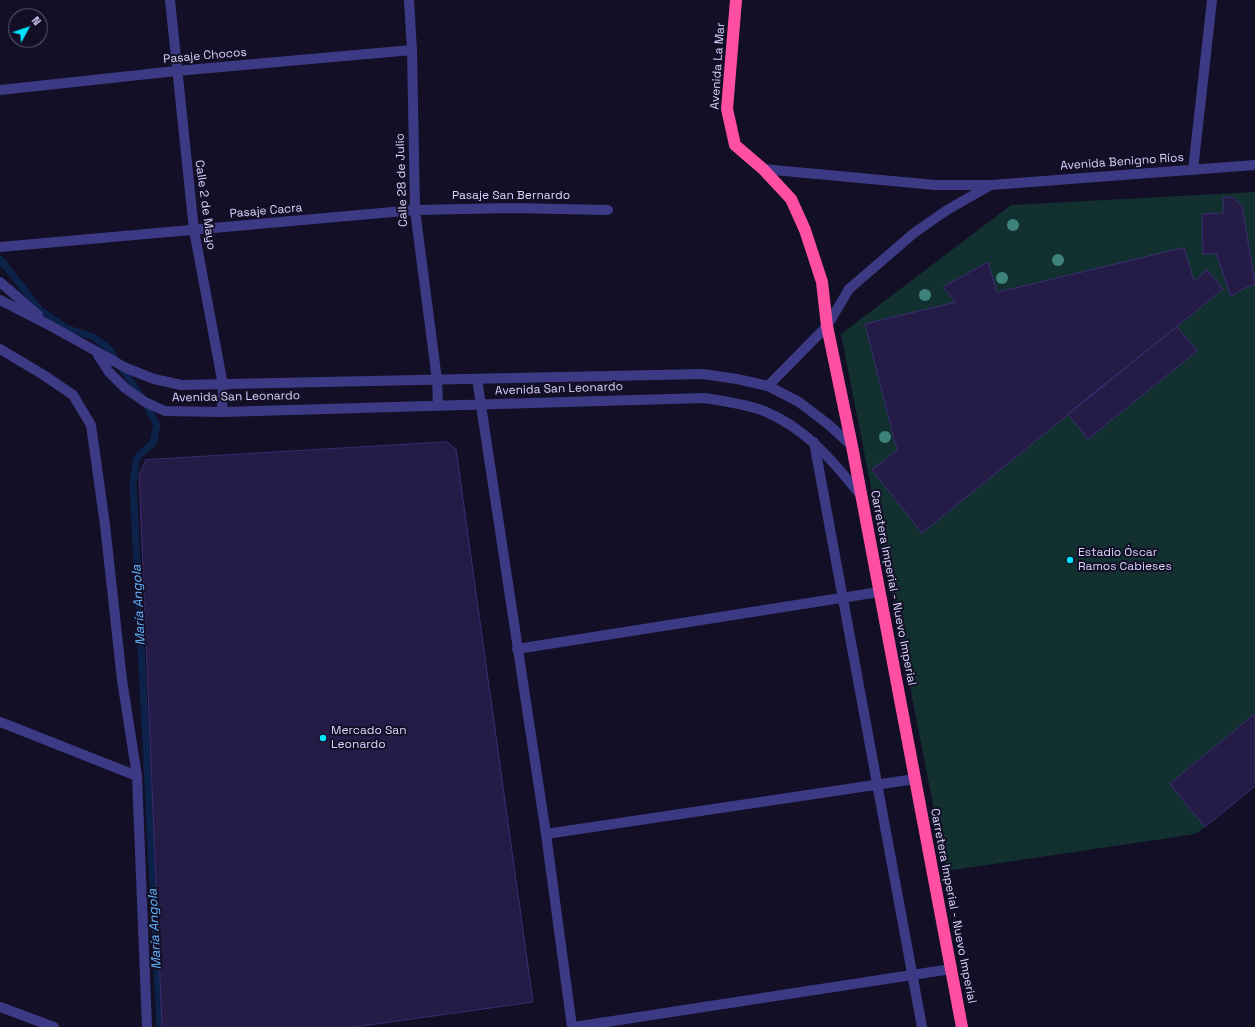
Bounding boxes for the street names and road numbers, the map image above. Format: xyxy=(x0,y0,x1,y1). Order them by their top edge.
street label: Avenida La Mar xyxy=(708,22,728,110)
street label: Pasaje Chocos xyxy=(163,45,247,67)
street label: Calle 28 de Julio xyxy=(393,133,411,227)
street label: Avenida Benigno Ríos xyxy=(1060,150,1184,174)
street label: Calle 2 de Mayo xyxy=(192,159,218,251)
street label: Pasaje San Bernardo xyxy=(452,189,570,203)
street label: Pasaje Cacra xyxy=(229,201,303,221)
street label: Avenida San Leonardo xyxy=(495,380,623,398)
street label: Avenida San Leonardo xyxy=(172,389,300,405)
street label: Carretera Imperial - Nuevo Imperial xyxy=(867,489,919,687)
street label: Carretera Imperial - Nuevo Imperial xyxy=(927,807,979,1005)

